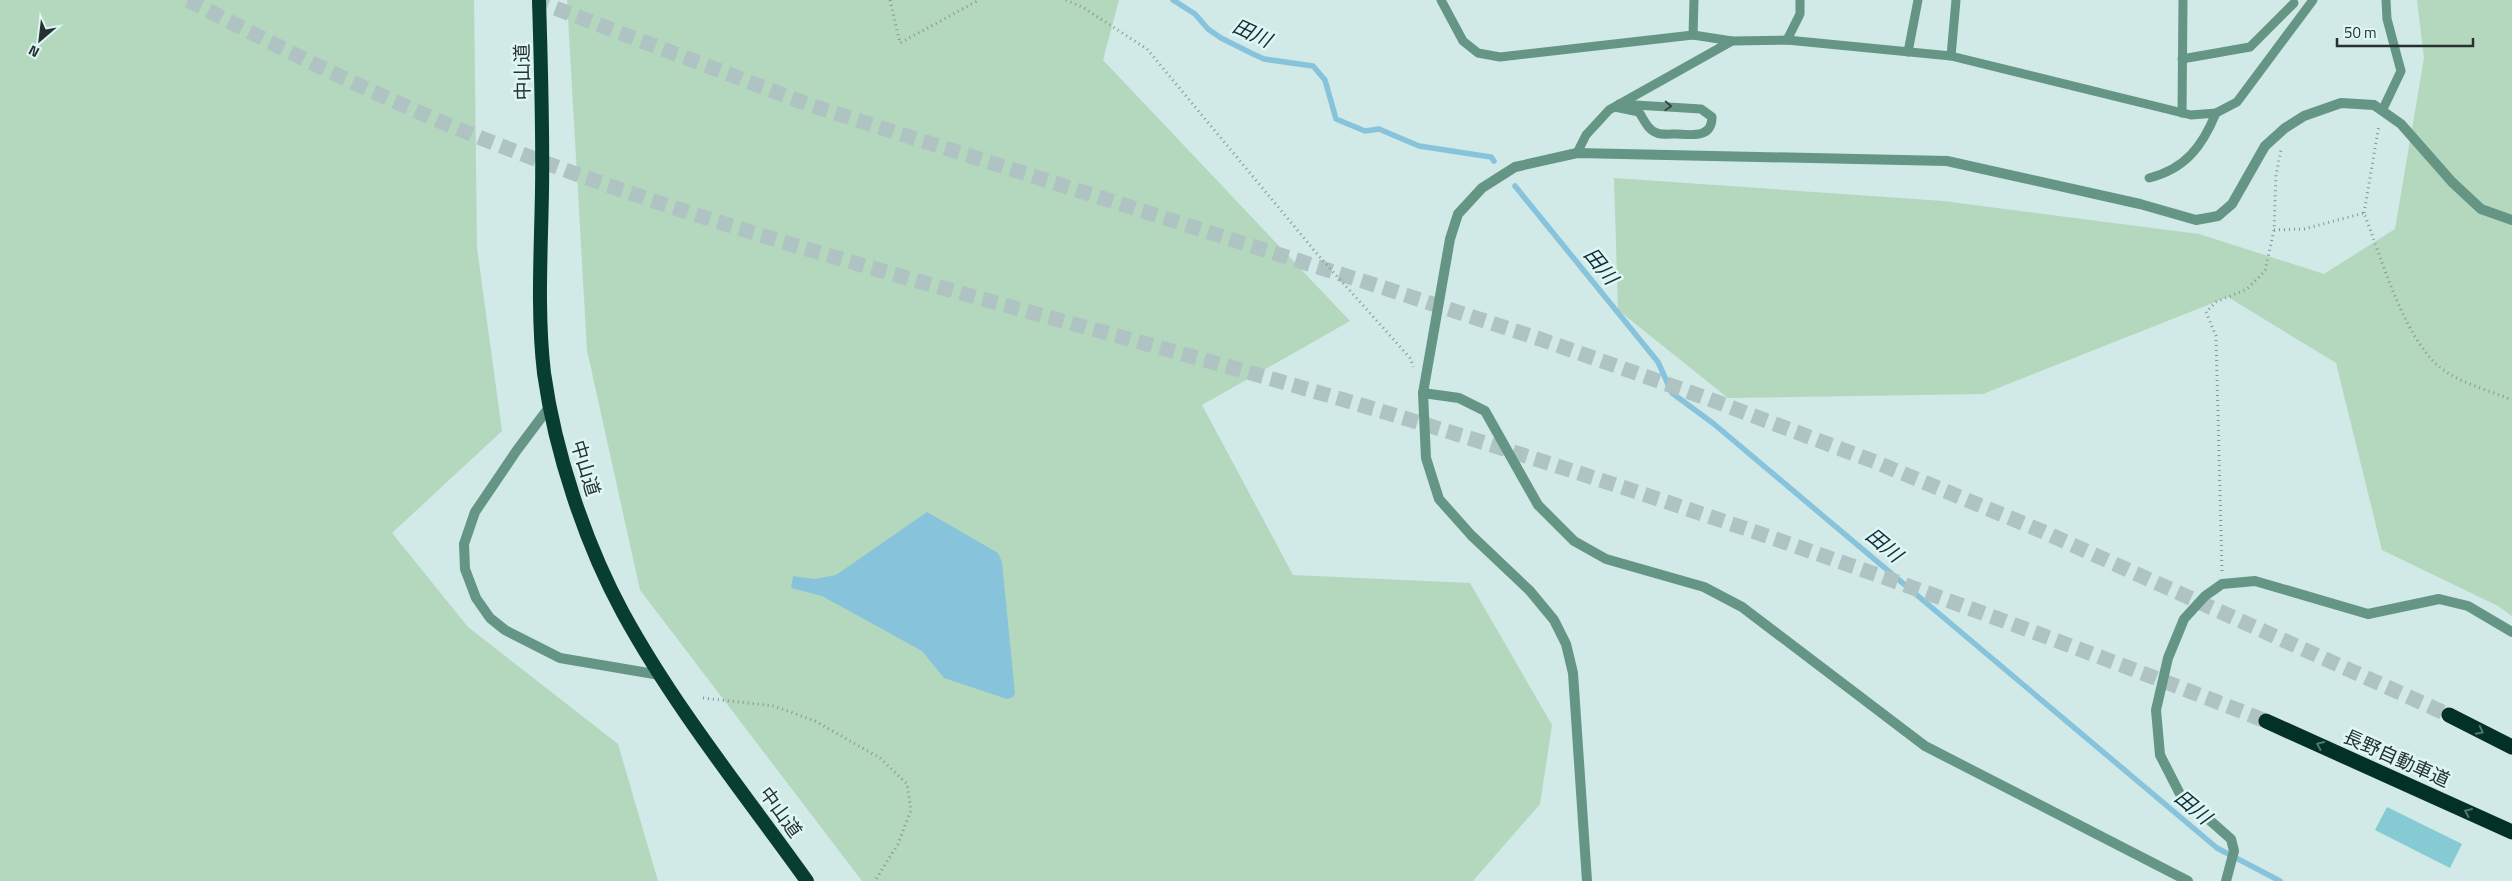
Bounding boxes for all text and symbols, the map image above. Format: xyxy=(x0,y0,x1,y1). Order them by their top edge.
water label: 田川 xyxy=(1228,10,1279,56)
north arrow xyxy=(15,15,65,65)
scale bar xyxy=(2337,15,2473,47)
text: 50 m xyxy=(2344,21,2377,44)
text: N xyxy=(24,40,43,63)
street label: 中山道 xyxy=(507,43,536,101)
one-way arrow xyxy=(1664,101,1672,111)
water label: 田川 xyxy=(1577,240,1627,293)
street label: 中山道 xyxy=(564,436,609,499)
water label: 田川 xyxy=(1859,520,1911,571)
street label: 長野自動車道 xyxy=(2339,721,2455,794)
one-way arrow xyxy=(2475,725,2484,735)
one-way arrow xyxy=(2316,740,2325,751)
street label: 中山道 xyxy=(753,780,810,843)
water label: 田川 xyxy=(2168,782,2220,833)
one-way arrow xyxy=(2464,807,2473,818)

